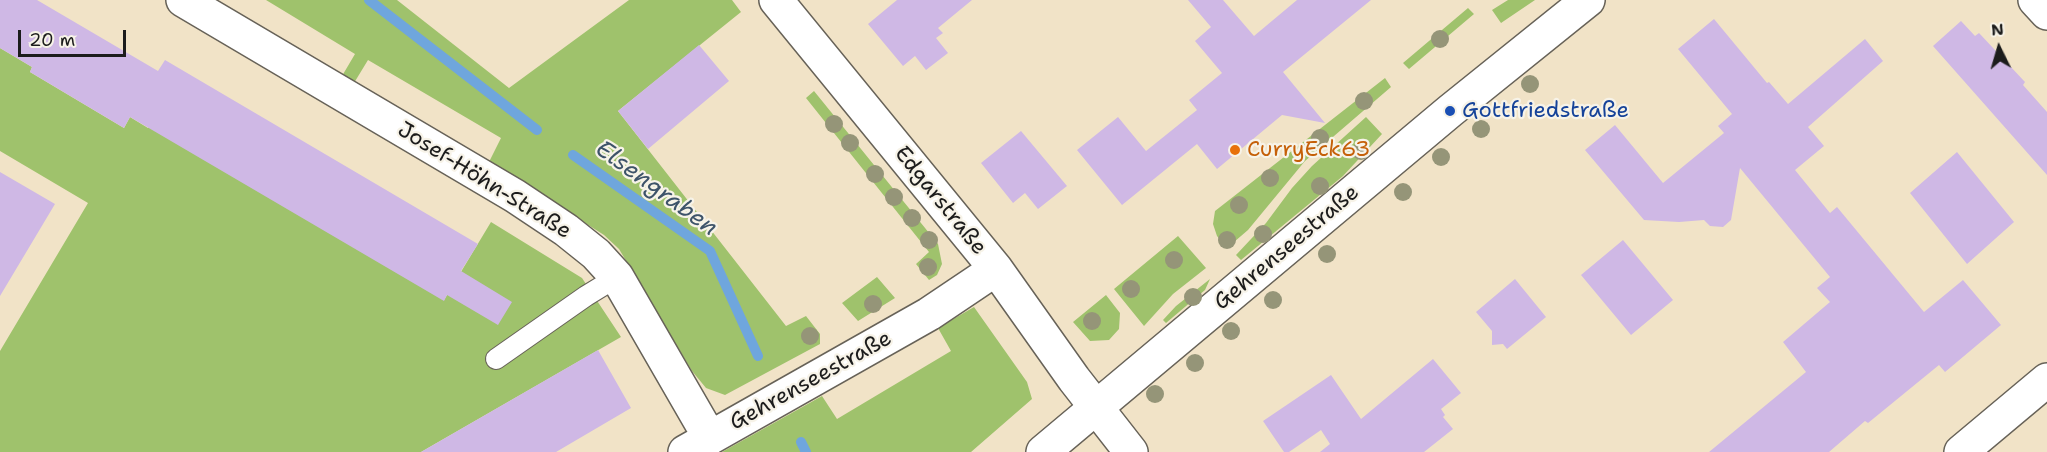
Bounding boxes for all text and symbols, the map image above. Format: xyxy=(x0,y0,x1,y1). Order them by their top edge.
scale bar xyxy=(21,18,129,56)
north arrow xyxy=(1969,18,2029,78)
text: N xyxy=(1990,19,2005,41)
text: 20 m xyxy=(29,28,75,52)
place label: Gottfriedstraße xyxy=(1462,98,1629,124)
marker: Gottfriedstraße xyxy=(1443,104,1457,118)
street label: Josef-Höhn-Straße xyxy=(392,117,576,245)
water label: Elsengraben xyxy=(589,135,723,243)
place label: CurryEck63 xyxy=(1247,137,1370,163)
street label: Edgarstraße xyxy=(888,141,992,261)
marker: CurryEck63 xyxy=(1228,143,1242,157)
street label: Gehrenseestraße xyxy=(1209,180,1365,316)
street label: Gehrenseestraße xyxy=(725,326,897,436)

